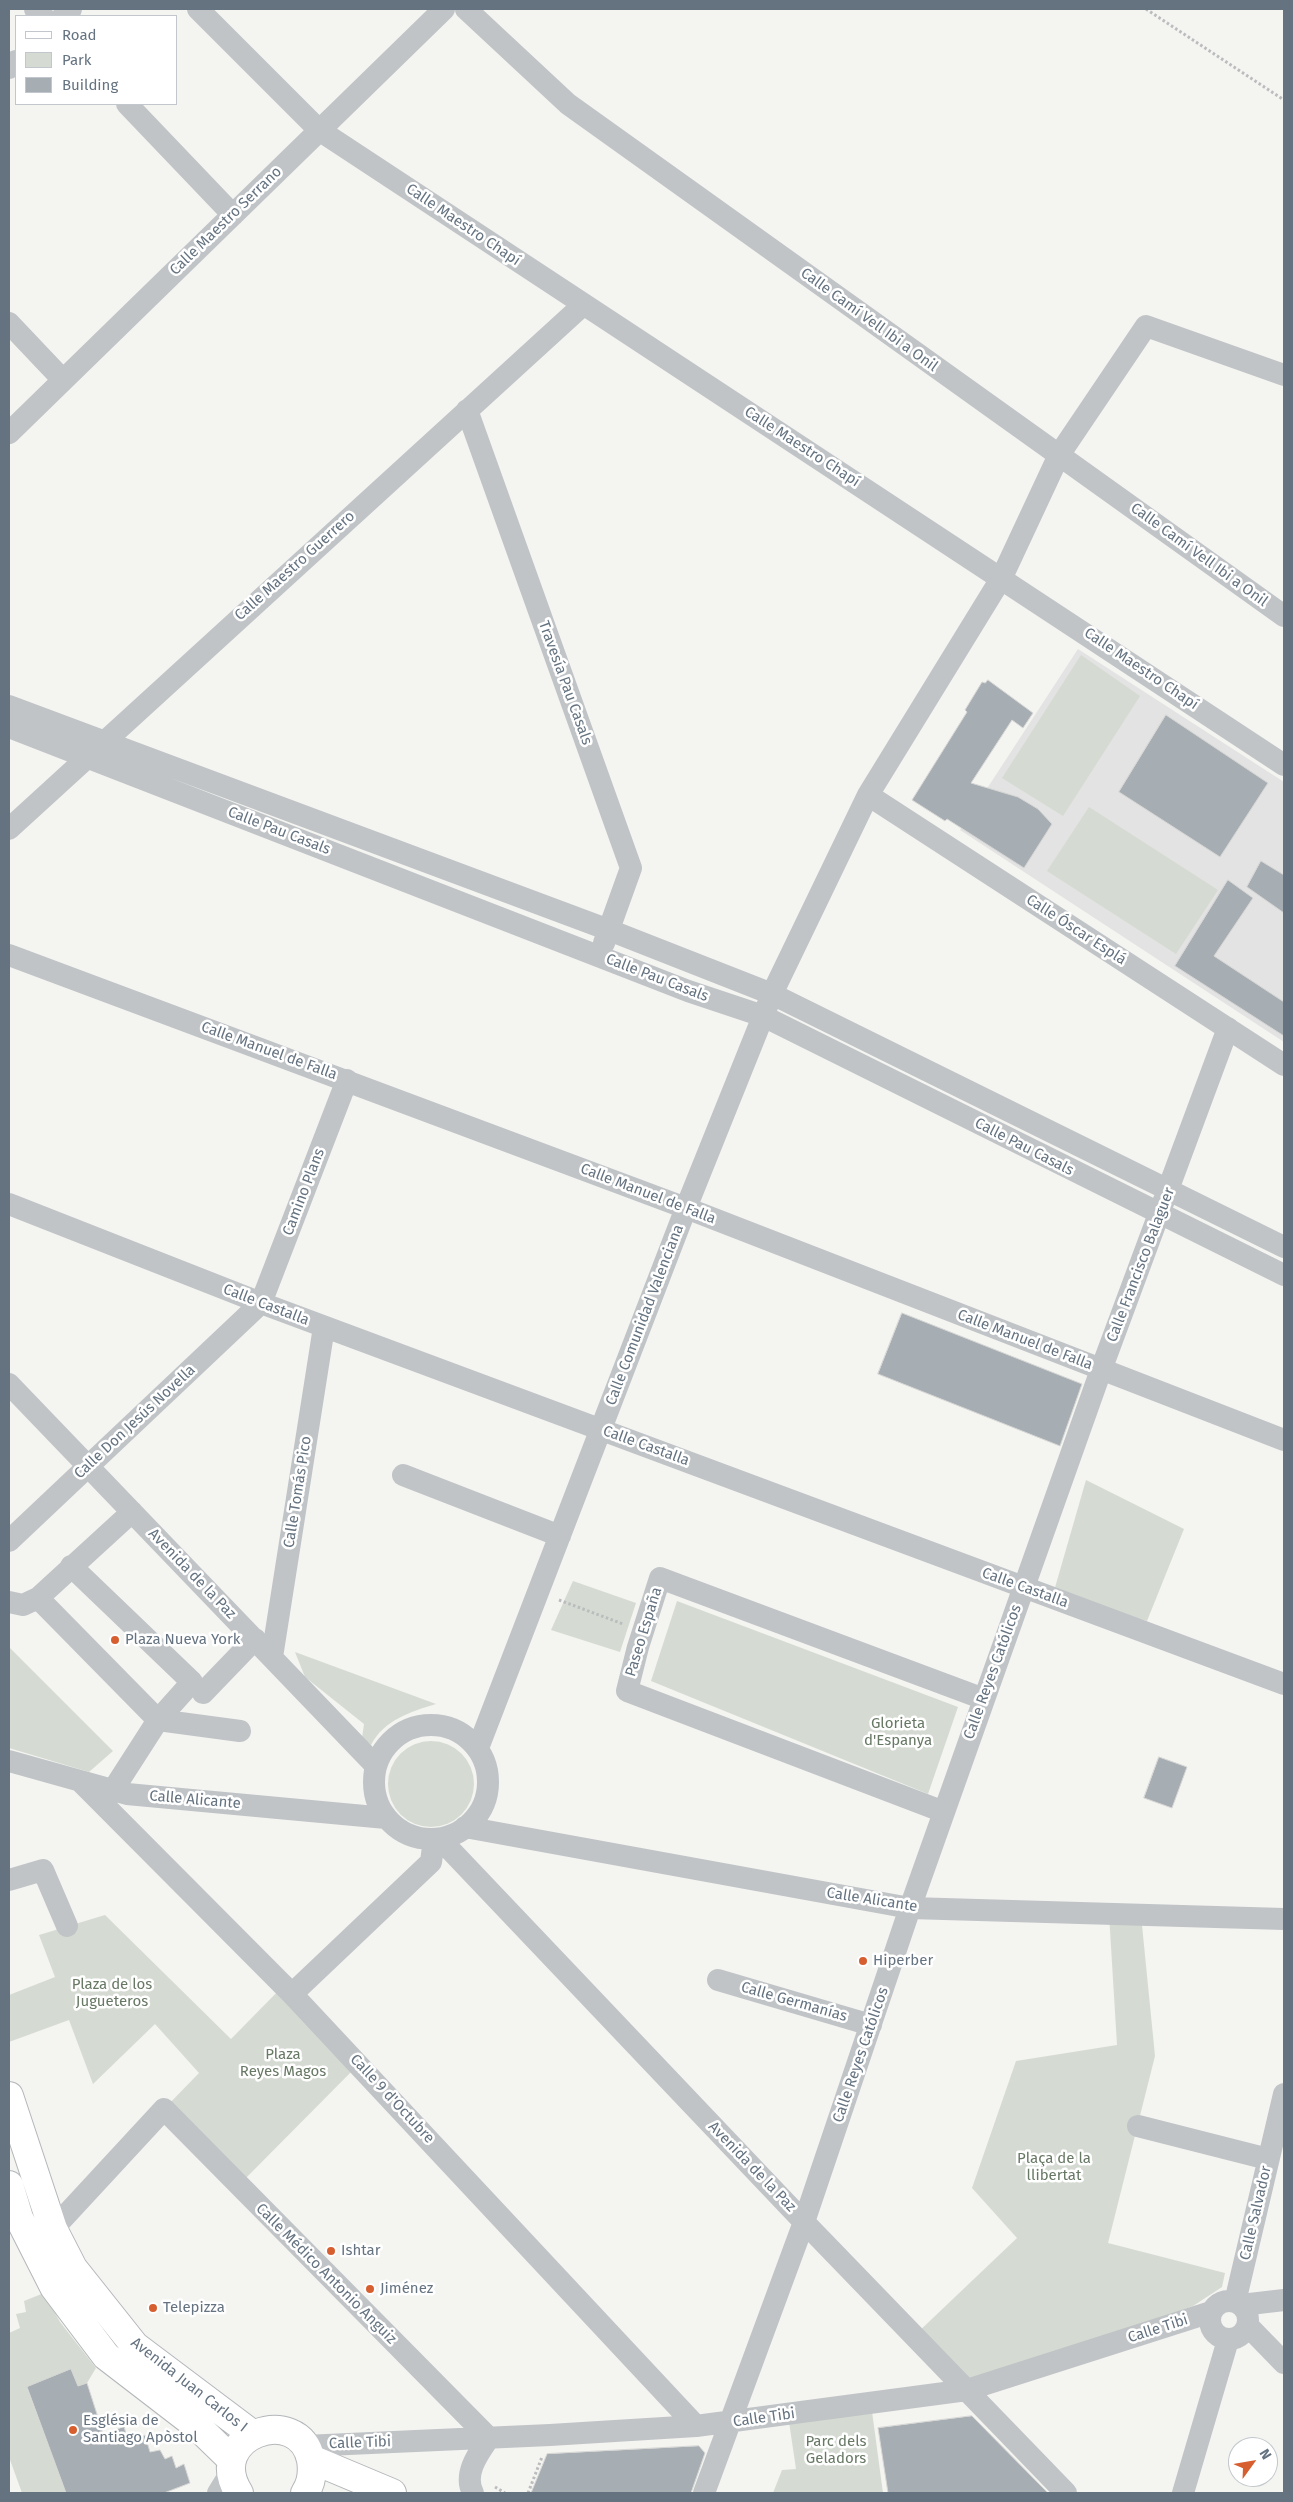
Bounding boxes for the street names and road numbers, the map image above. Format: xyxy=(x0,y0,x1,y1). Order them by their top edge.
street label: Calle Maestro Serrano xyxy=(166,163,286,279)
street label: Calle Maestro Chapí xyxy=(402,180,524,270)
street label: Calle Camí Vell Ibi a Onil xyxy=(797,264,941,376)
street label: Calle Maestro Chapí xyxy=(741,403,863,491)
street label: Calle Camí Vell Ibi a Onil xyxy=(1127,499,1271,611)
street label: Calle Maestro Guerrero xyxy=(231,507,359,625)
street label: Travesía Pau Casals xyxy=(534,619,596,747)
street label: Calle Maestro Chapí xyxy=(1080,624,1202,714)
street label: Calle Pau Casals xyxy=(225,803,333,859)
street label: Calle Óscar Esplá xyxy=(1023,891,1129,969)
street label: Calle Pau Casals xyxy=(603,950,711,1006)
street label: Calle Manuel de Falla xyxy=(199,1018,339,1084)
street label: Calle Pau Casals xyxy=(972,1114,1076,1180)
street label: Camino Plans xyxy=(279,1146,329,1238)
street label: Calle Manuel de Falla xyxy=(578,1160,718,1228)
street label: Calle Francisco Balaguer xyxy=(1103,1185,1179,1345)
street label: Calle Comunidad Valenciana xyxy=(602,1222,688,1408)
street label: Calle Castalla xyxy=(220,1280,312,1330)
street label: Calle Manuel de Falla xyxy=(955,1306,1095,1374)
street label: Calle Don Jesús Novella xyxy=(71,1361,199,1483)
street label: Calle Castalla xyxy=(600,1422,692,1470)
street label: Calle Tomás Pico xyxy=(280,1435,316,1549)
street label: Avenida de la Paz xyxy=(144,1525,240,1623)
street label: Calle Castalla xyxy=(979,1564,1071,1612)
street label: Paseo España xyxy=(622,1585,666,1679)
street label: Calle Reyes Católicos xyxy=(960,1602,1026,1742)
street label: Calle Alicante xyxy=(149,1787,241,1813)
street label: Calle Alicante xyxy=(825,1884,919,1916)
street label: Calle Germanías xyxy=(739,1978,849,2026)
street label: Calle Reyes Católicos xyxy=(829,1985,893,2125)
street label: Calle 9 d'Octubre xyxy=(346,2051,438,2147)
street label: Avenida de la Paz xyxy=(704,2118,800,2216)
street label: Calle Salvador xyxy=(1236,2164,1276,2262)
street label: Calle Médico Antonio Anguiz xyxy=(252,2200,400,2348)
street label: Calle Tibi xyxy=(1126,2311,1190,2347)
street label: Avenida Juan Carlos I xyxy=(127,2334,251,2436)
street label: Calle Tibi xyxy=(732,2405,796,2431)
street label: Calle Tibi xyxy=(329,2433,391,2453)

